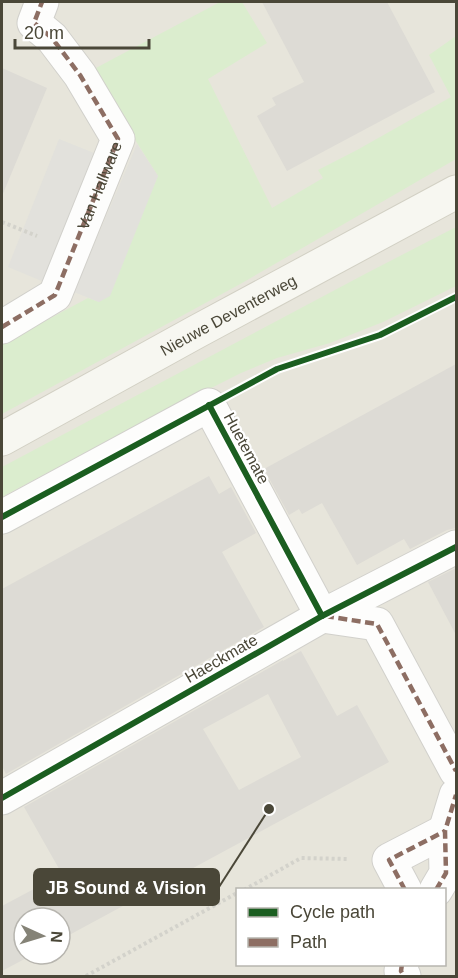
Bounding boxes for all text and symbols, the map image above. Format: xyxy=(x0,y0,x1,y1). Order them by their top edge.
scale bar xyxy=(15,12,148,50)
text: 20 m xyxy=(24,23,64,43)
street label: Van Hallware xyxy=(74,139,125,232)
street label: Nieuwe Deventerweg xyxy=(157,272,299,359)
street label: Huetemate xyxy=(221,410,272,487)
street label: Haeckmate xyxy=(182,631,261,686)
callout: JB Sound & Vision xyxy=(34,869,219,905)
text: JB Sound & Vision xyxy=(46,878,206,898)
legend xyxy=(236,888,446,966)
text: Cycle path xyxy=(290,902,375,922)
north arrow xyxy=(12,906,72,966)
text: N xyxy=(48,931,65,943)
text: Path xyxy=(290,932,327,952)

